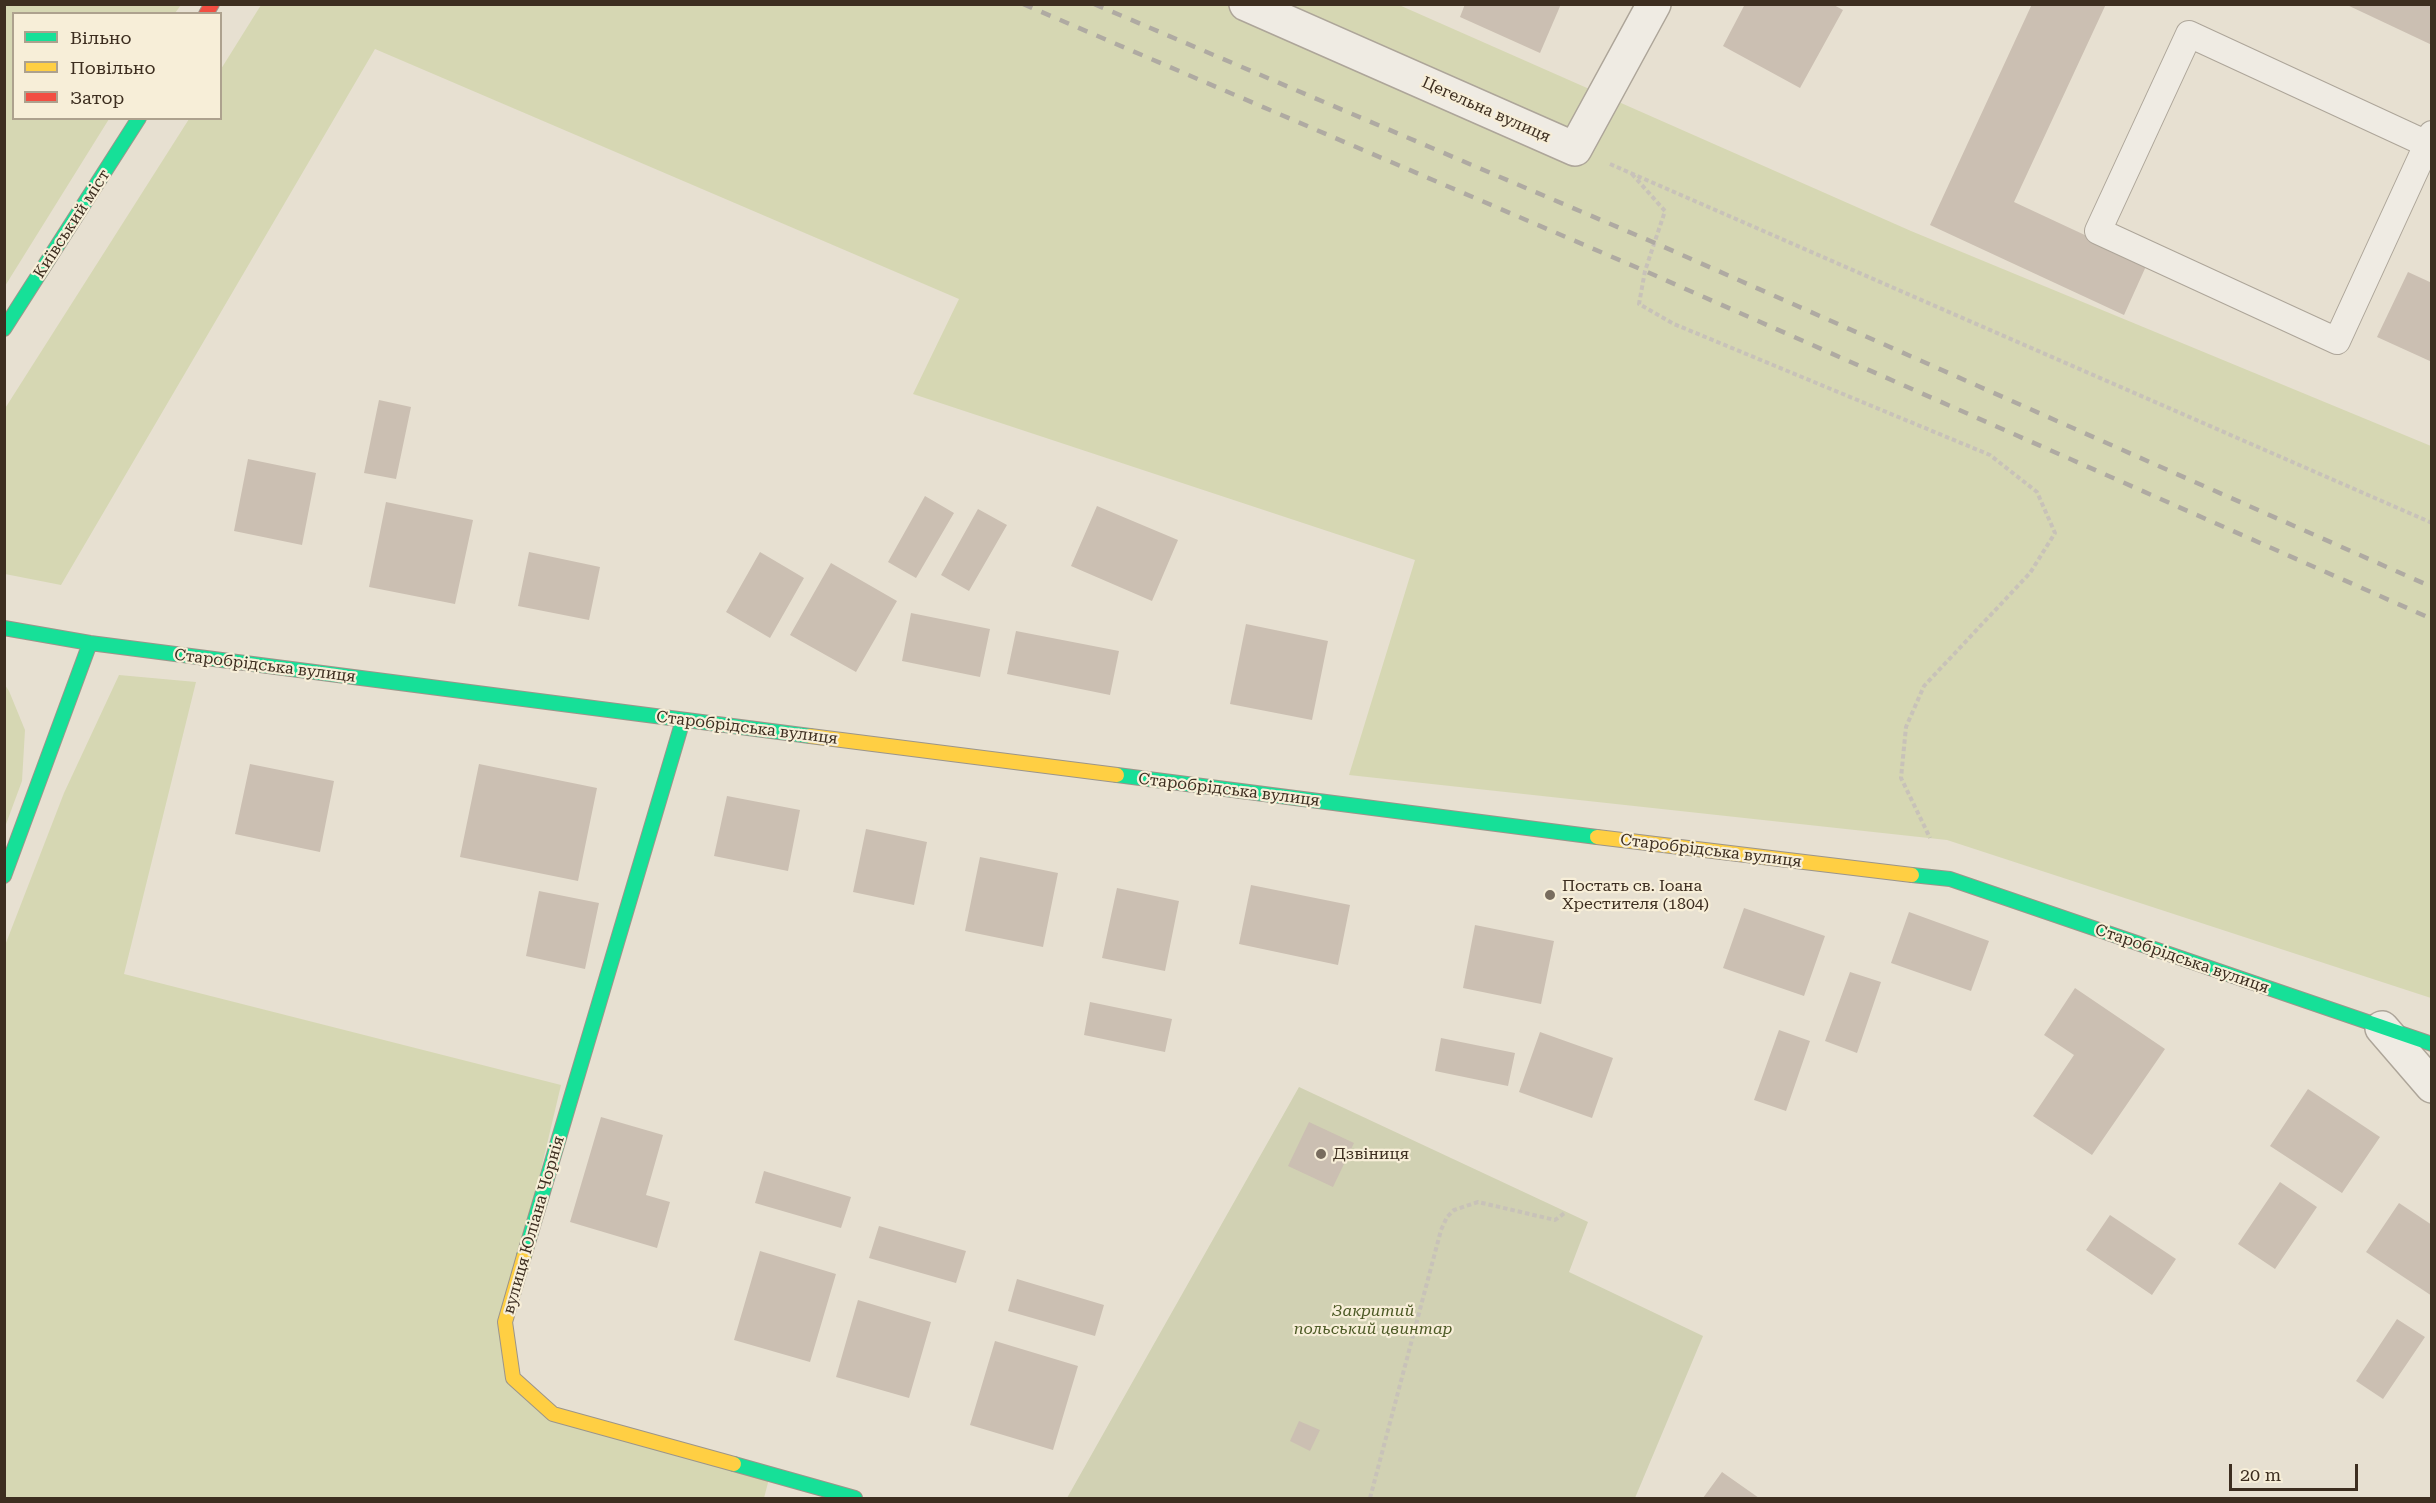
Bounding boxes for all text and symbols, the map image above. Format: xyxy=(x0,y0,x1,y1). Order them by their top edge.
legend xyxy=(12,12,222,120)
text: Вільно xyxy=(70,27,132,48)
text: Повільно xyxy=(70,57,156,78)
street label: Цегельна вулиця xyxy=(1419,73,1553,147)
text: Затор xyxy=(70,87,124,108)
street label: Київський міст xyxy=(30,166,114,282)
street label: Старобрідська вулиця xyxy=(173,645,357,687)
street label: Старобрідська вулиця xyxy=(655,707,839,749)
street label: Старобрідська вулиця xyxy=(1137,769,1321,811)
street label: Старобрідська вулиця xyxy=(1619,830,1803,872)
place label: Постать св. Іоана Хрестителя (1804) xyxy=(1562,876,1709,914)
marker: Постать св. Іоана Хрестителя (1804) xyxy=(1543,888,1557,902)
street label: Старобрідська вулиця xyxy=(2092,920,2272,998)
street label: вулиця Юліана Чорнія xyxy=(499,1134,569,1316)
place label: Дзвіниця xyxy=(1333,1144,1409,1164)
marker: Дзвіниця xyxy=(1314,1147,1328,1161)
park label: Закритий польський цвинтар xyxy=(1294,1301,1452,1339)
scale bar xyxy=(2232,1452,2361,1490)
text: 20 m xyxy=(2240,1464,2281,1485)

